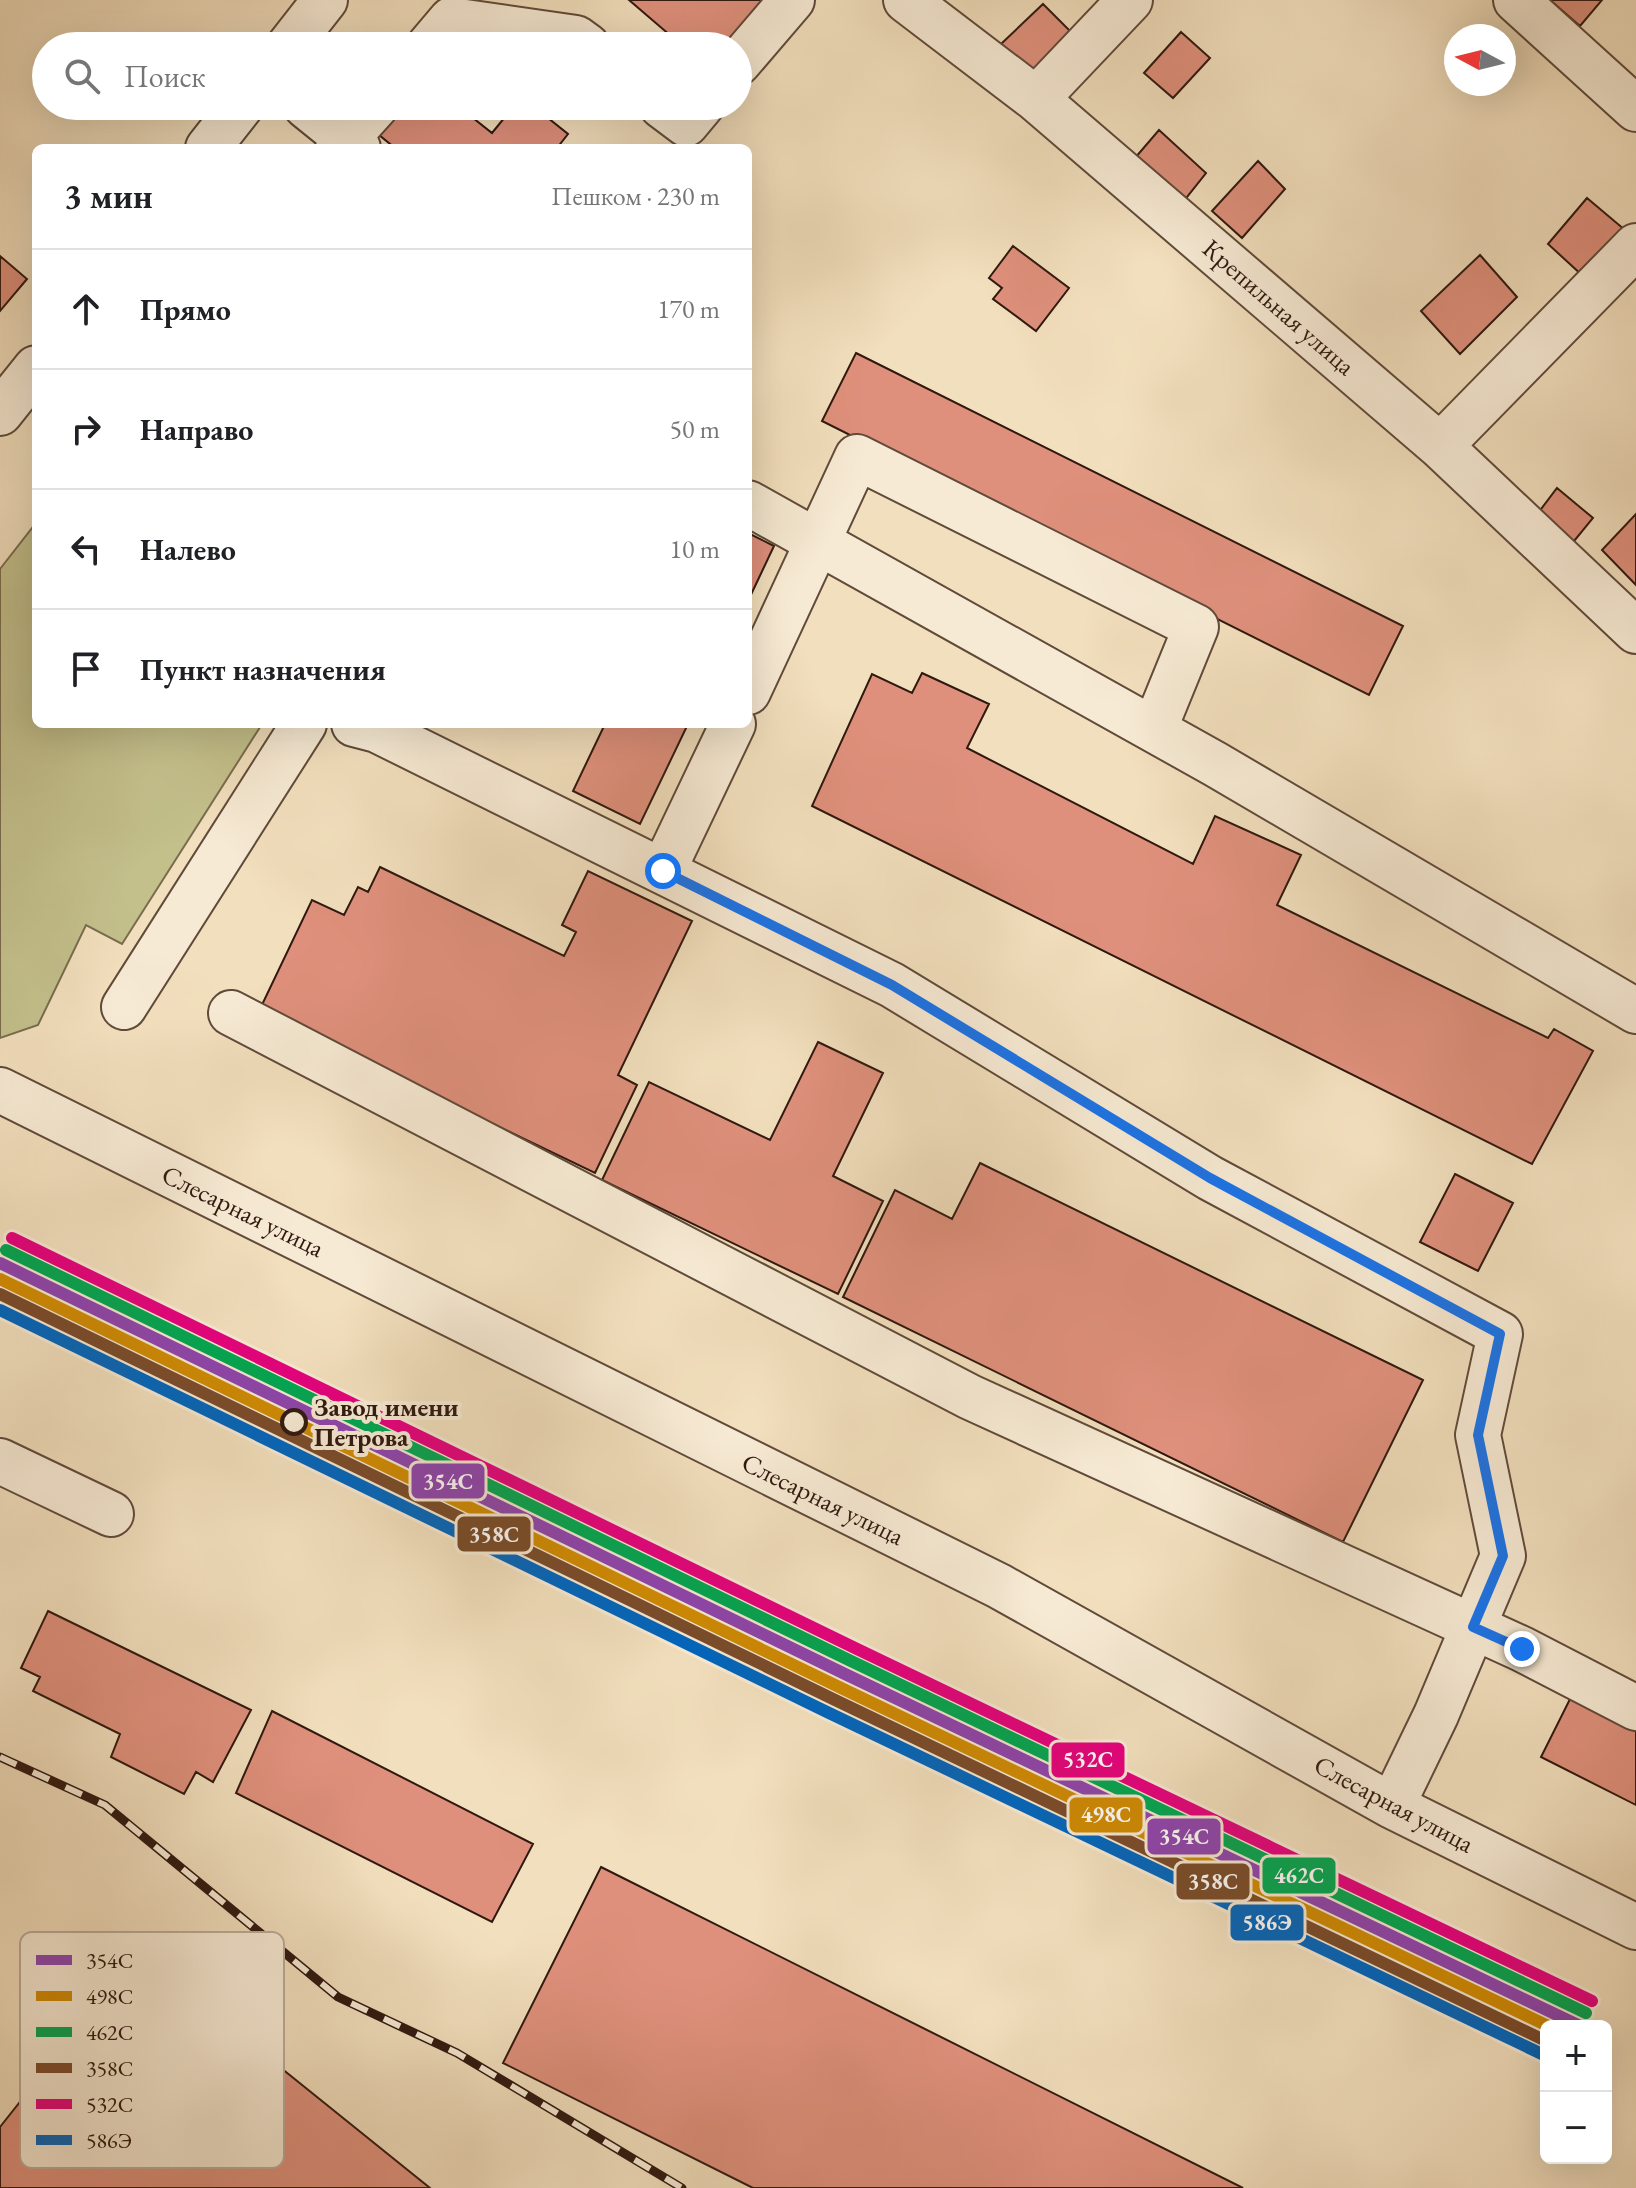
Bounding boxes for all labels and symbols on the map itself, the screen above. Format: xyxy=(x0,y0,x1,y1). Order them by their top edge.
north arrow xyxy=(1444,24,1516,96)
street label: Крепильная улица xyxy=(1196,231,1363,383)
route start xyxy=(645,853,681,889)
street label: Слесарная улица xyxy=(156,1157,330,1265)
place label: Завод имени Петрова xyxy=(314,1390,459,1454)
marker: Завод имени Петрова xyxy=(281,1409,307,1435)
street label: Слесарная улица xyxy=(736,1445,910,1553)
line badge: 354С xyxy=(410,1462,486,1500)
text: 354С xyxy=(423,1467,473,1496)
line badge: 358С xyxy=(456,1515,532,1553)
text: 358С xyxy=(469,1520,519,1549)
route end xyxy=(1504,1631,1540,1667)
line badge: 532С xyxy=(1050,1741,1126,1779)
text: 532С xyxy=(1063,1745,1113,1774)
street label: Слесарная улица xyxy=(1308,1748,1480,1861)
line badge: 498С xyxy=(1068,1796,1144,1834)
text: 498С xyxy=(1081,1800,1131,1829)
line badge: 354С xyxy=(1146,1817,1222,1856)
text: 354С xyxy=(1159,1822,1209,1851)
line badge: 462С xyxy=(1261,1856,1337,1895)
text: 462С xyxy=(1274,1861,1324,1890)
line badge: 358С xyxy=(1175,1862,1251,1901)
text: 358С xyxy=(1188,1867,1238,1896)
line badge: 586Э xyxy=(1229,1903,1305,1942)
text: 586Э xyxy=(1242,1908,1292,1937)
legend xyxy=(20,1932,284,2168)
text: 354С xyxy=(86,1946,133,1975)
text: 498С xyxy=(86,1982,133,2011)
text: 462С xyxy=(86,2018,133,2047)
text: 358С xyxy=(86,2054,133,2083)
text: 532С xyxy=(86,2090,133,2119)
text: 586Э xyxy=(86,2126,132,2155)

